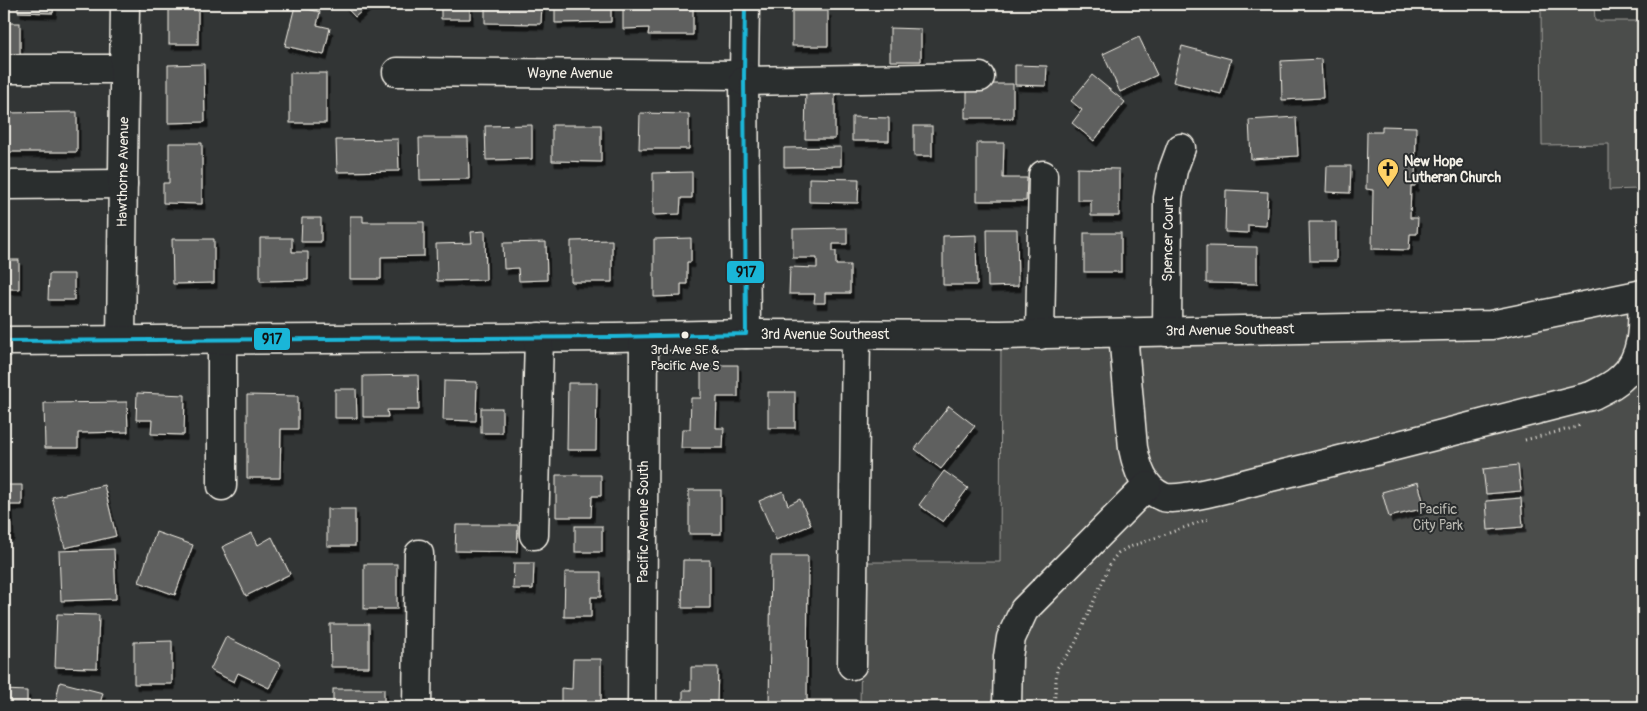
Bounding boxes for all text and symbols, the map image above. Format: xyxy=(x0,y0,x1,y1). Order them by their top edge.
street label: Wayne Avenue xyxy=(527,65,613,82)
street label: Hawthorne Avenue xyxy=(114,117,132,227)
place label: New Hope Lutheran Church xyxy=(1404,153,1501,186)
church icon: New Hope Lutheran Church xyxy=(1376,157,1400,188)
street label: Spencer Court xyxy=(1159,196,1177,282)
line badge: 917 xyxy=(726,260,765,284)
text: 917 xyxy=(736,264,757,281)
street label: 3rd Avenue Southeast xyxy=(1165,320,1295,340)
street label: 3rd Avenue Southeast xyxy=(761,326,890,343)
line badge: 917 xyxy=(253,327,291,351)
marker: 3rd Ave SE & Pacific Ave S xyxy=(680,330,690,340)
text: 917 xyxy=(262,331,283,348)
place label: 3rd Ave SE & Pacific Ave S xyxy=(651,342,719,374)
street label: Pacific Avenue South xyxy=(635,461,652,583)
park label: Pacific City Park xyxy=(1413,501,1463,534)

